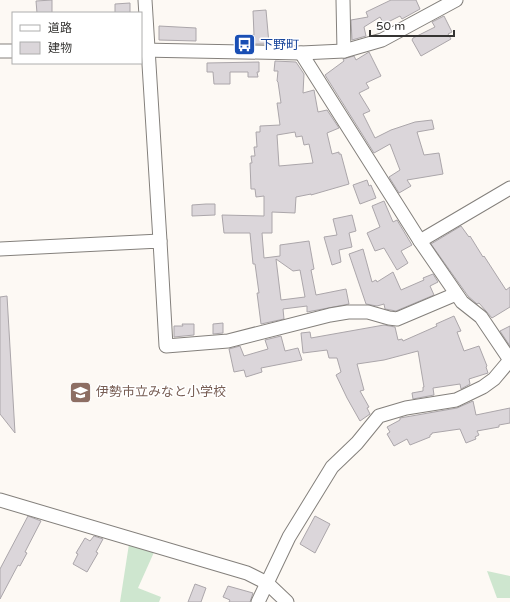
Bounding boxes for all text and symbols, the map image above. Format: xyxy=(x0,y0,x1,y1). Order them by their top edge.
legend xyxy=(12,12,142,64)
scale bar xyxy=(370,12,454,38)
text: 50 m xyxy=(376,19,405,33)
text: 道路 xyxy=(48,21,72,35)
bus stop icon: 下野町 xyxy=(231,32,257,58)
place label: 下野町 xyxy=(260,37,299,53)
text: 建物 xyxy=(48,41,72,55)
school or university icon: 伊勢市立みなと小学校 xyxy=(68,379,94,405)
place label: 伊勢市立みなと小学校 xyxy=(96,384,226,400)

